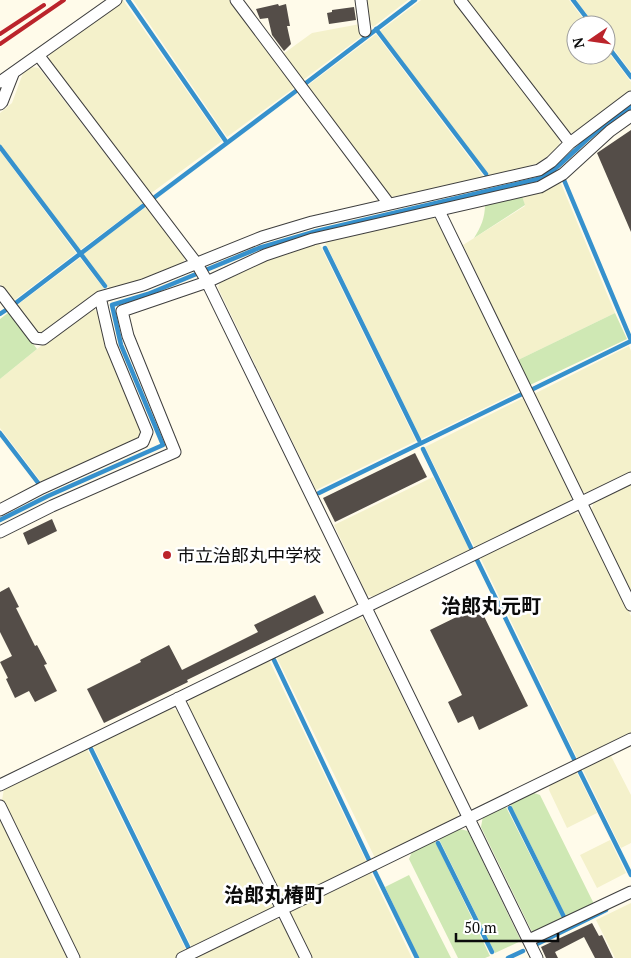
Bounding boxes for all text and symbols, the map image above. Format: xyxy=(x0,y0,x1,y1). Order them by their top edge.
north arrow xyxy=(566,15,616,65)
text: N xyxy=(567,35,588,50)
place label: 市立治郎丸中学校 xyxy=(177,543,321,567)
marker: 市立治郎丸中学校 xyxy=(161,549,173,561)
district label: 治郎丸元町 xyxy=(441,592,541,619)
district label: 治郎丸椿町 xyxy=(224,881,324,908)
scale bar xyxy=(456,910,558,942)
text: 50 m xyxy=(464,917,497,937)

